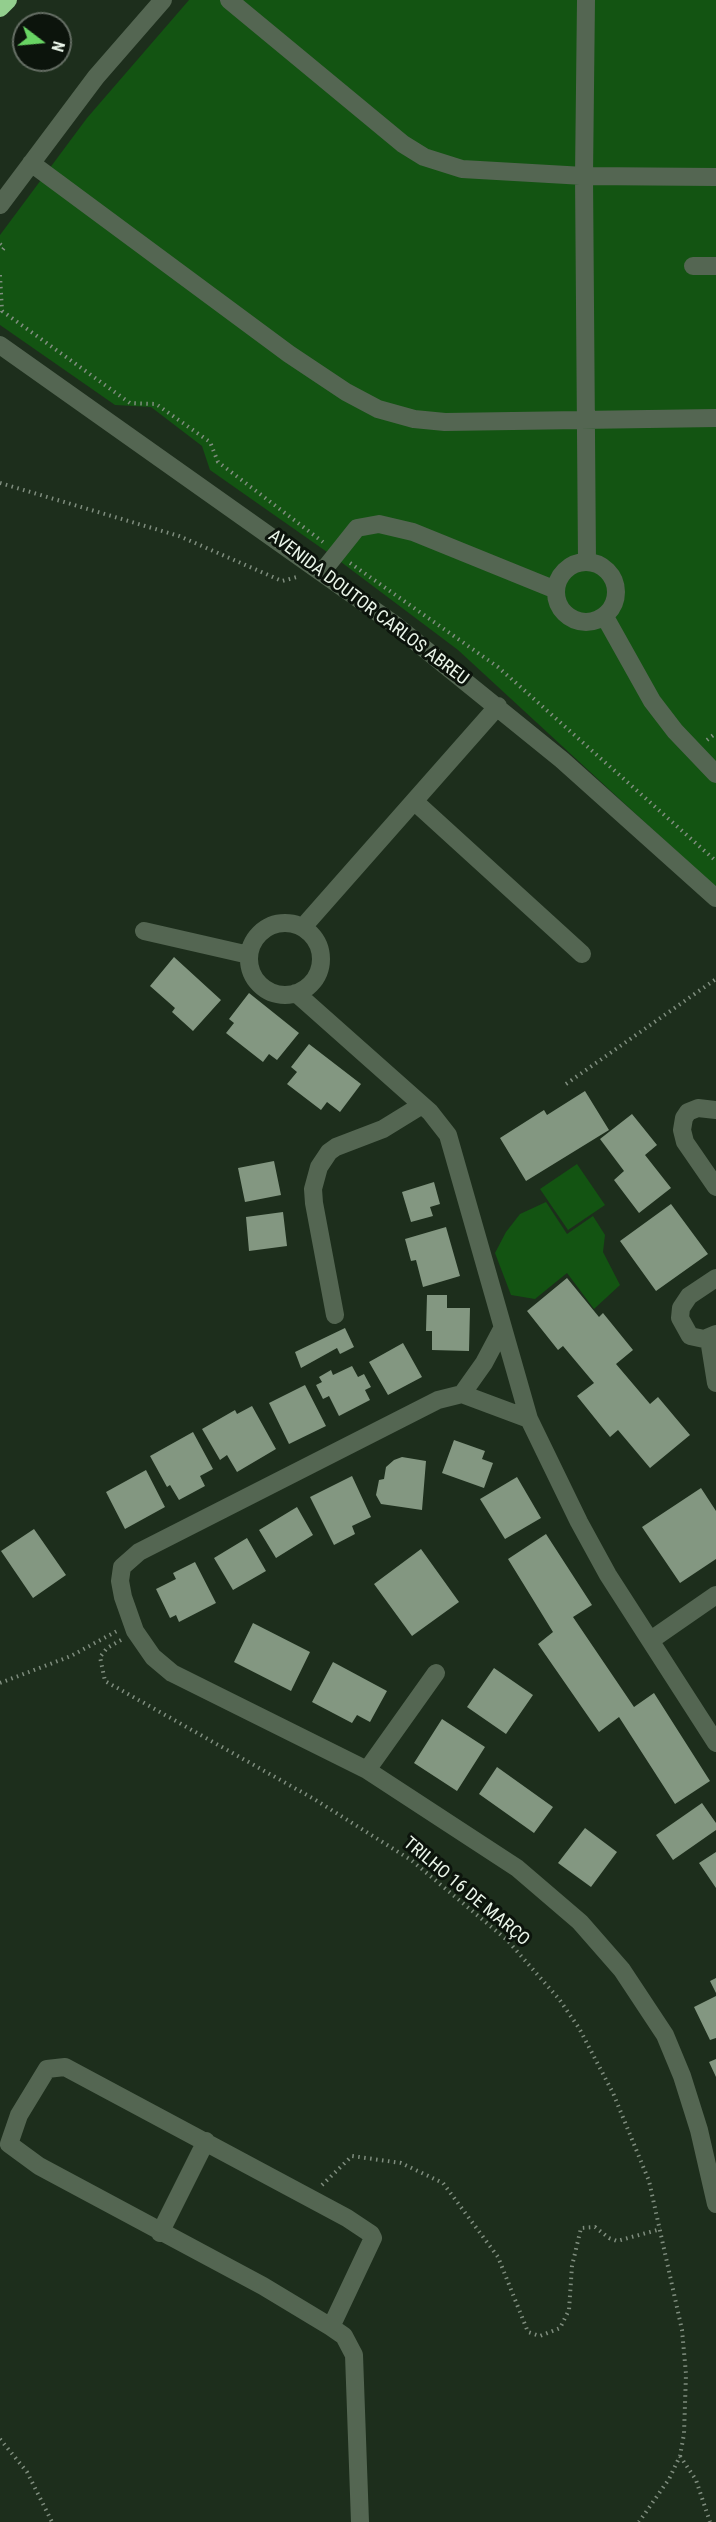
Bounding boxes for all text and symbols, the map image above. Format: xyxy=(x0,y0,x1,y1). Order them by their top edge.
north arrow xyxy=(12,12,72,72)
text: N xyxy=(47,39,68,54)
street label: AVENIDA DOUTOR CARLOS ABREU xyxy=(264,526,472,690)
street label: TRILHO 16 DE MARÇO xyxy=(399,1833,533,1951)

